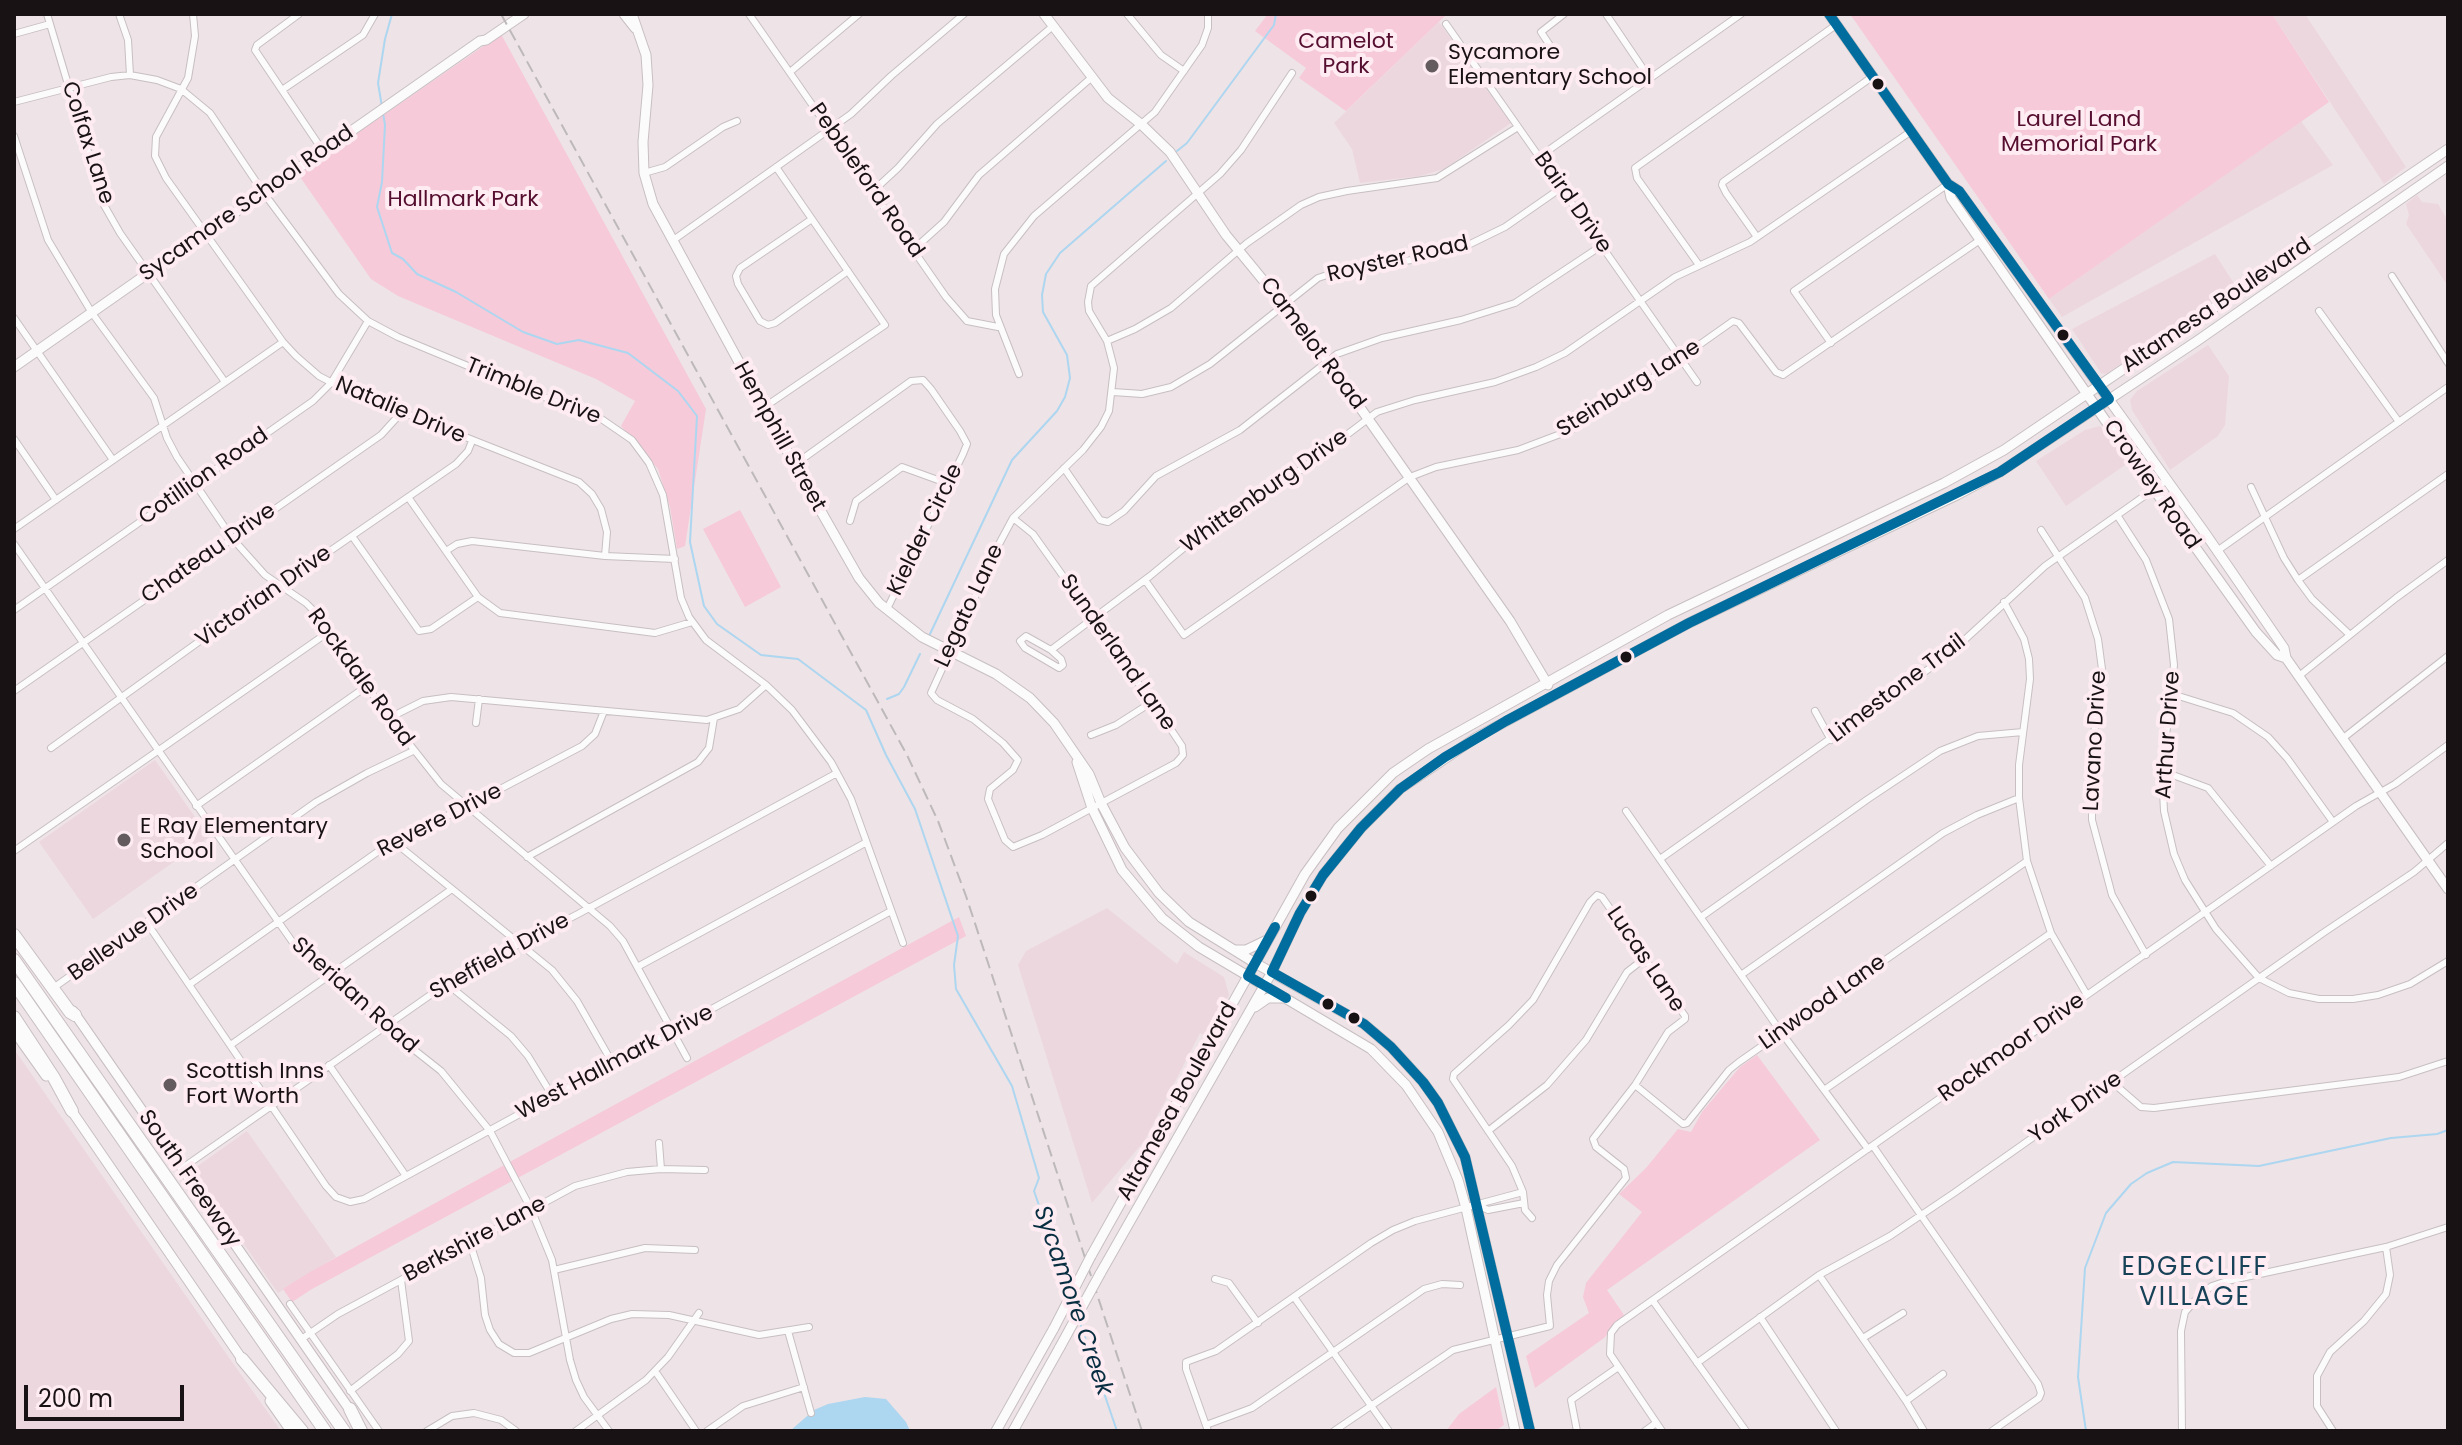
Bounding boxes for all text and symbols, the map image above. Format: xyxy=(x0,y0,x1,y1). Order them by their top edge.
park label: Camelot Park xyxy=(1298,29,1394,80)
place label: Sycamore Elementary School xyxy=(1448,40,1652,92)
marker: Sycamore Elementary School xyxy=(1423,57,1441,75)
unlabelled marker xyxy=(1870,76,1886,92)
street label: Colfax Lane xyxy=(55,78,119,208)
street label: Pebbleford Road xyxy=(803,99,929,263)
park label: Laurel Land Memorial Park xyxy=(2001,107,2157,158)
street label: Sycamore School Road xyxy=(135,120,359,288)
street label: Baird Drive xyxy=(1527,147,1617,259)
park label: Hallmark Park xyxy=(387,187,539,213)
street label: Royster Road xyxy=(1325,231,1471,289)
street label: Altamesa Boulevard xyxy=(2117,233,2317,379)
street label: Camelot Road xyxy=(1254,273,1370,415)
unlabelled marker xyxy=(2055,327,2071,343)
street label: Steinburg Lane xyxy=(1552,334,1706,444)
street label: Trimble Drive xyxy=(462,353,604,431)
street label: Hemphill Street xyxy=(727,358,831,516)
street label: Natalie Drive xyxy=(331,372,469,450)
street label: Crowley Road xyxy=(2097,415,2205,555)
street label: Cotillion Road xyxy=(134,423,274,531)
street label: Whittenburg Drive xyxy=(1176,424,1354,560)
street label: Kielder Circle xyxy=(883,460,969,600)
street label: Chateau Drive xyxy=(137,498,281,610)
street label: Victorian Drive xyxy=(191,540,337,654)
street label: Legato Lane xyxy=(930,540,1010,672)
street label: Sunderland Lane xyxy=(1053,570,1181,736)
street label: Rockdale Road xyxy=(301,604,419,752)
street label: Limestone Trail xyxy=(1824,629,1972,749)
unlabelled marker xyxy=(1618,649,1634,665)
street label: Lavano Drive xyxy=(2079,670,2113,812)
street label: Arthur Drive xyxy=(2151,670,2187,800)
street label: Revere Drive xyxy=(373,778,507,864)
place label: E Ray Elementary School xyxy=(140,814,328,866)
marker: E Ray Elementary School xyxy=(115,831,133,849)
street label: Bellevue Drive xyxy=(64,878,204,988)
unlabelled marker xyxy=(1303,888,1319,904)
street label: Lucas Lane xyxy=(1600,902,1690,1018)
street label: Sheffield Drive xyxy=(426,908,574,1006)
street label: Sheridan Road xyxy=(285,932,423,1060)
street label: Linwood Lane xyxy=(1755,950,1891,1056)
street label: Rockmoor Drive xyxy=(1934,988,2090,1108)
unlabelled marker xyxy=(1320,996,1336,1012)
street label: Altamesa Boulevard xyxy=(1112,998,1244,1206)
street label: West Hallmark Drive xyxy=(512,1000,718,1126)
unlabelled marker xyxy=(1346,1010,1362,1026)
place label: Scottish Inns Fort Worth xyxy=(186,1059,324,1110)
street label: York Drive xyxy=(2024,1066,2128,1150)
marker: Scottish Inns Fort Worth xyxy=(161,1076,179,1094)
street label: South Freeway xyxy=(132,1106,246,1252)
street label: Berkshire Lane xyxy=(399,1191,551,1289)
water label: Sycamore Creek xyxy=(1026,1202,1118,1400)
district label: EDGECLIFF VILLAGE xyxy=(2121,1252,2269,1314)
scale bar xyxy=(28,1369,188,1419)
text: 200 m xyxy=(38,1382,113,1415)

